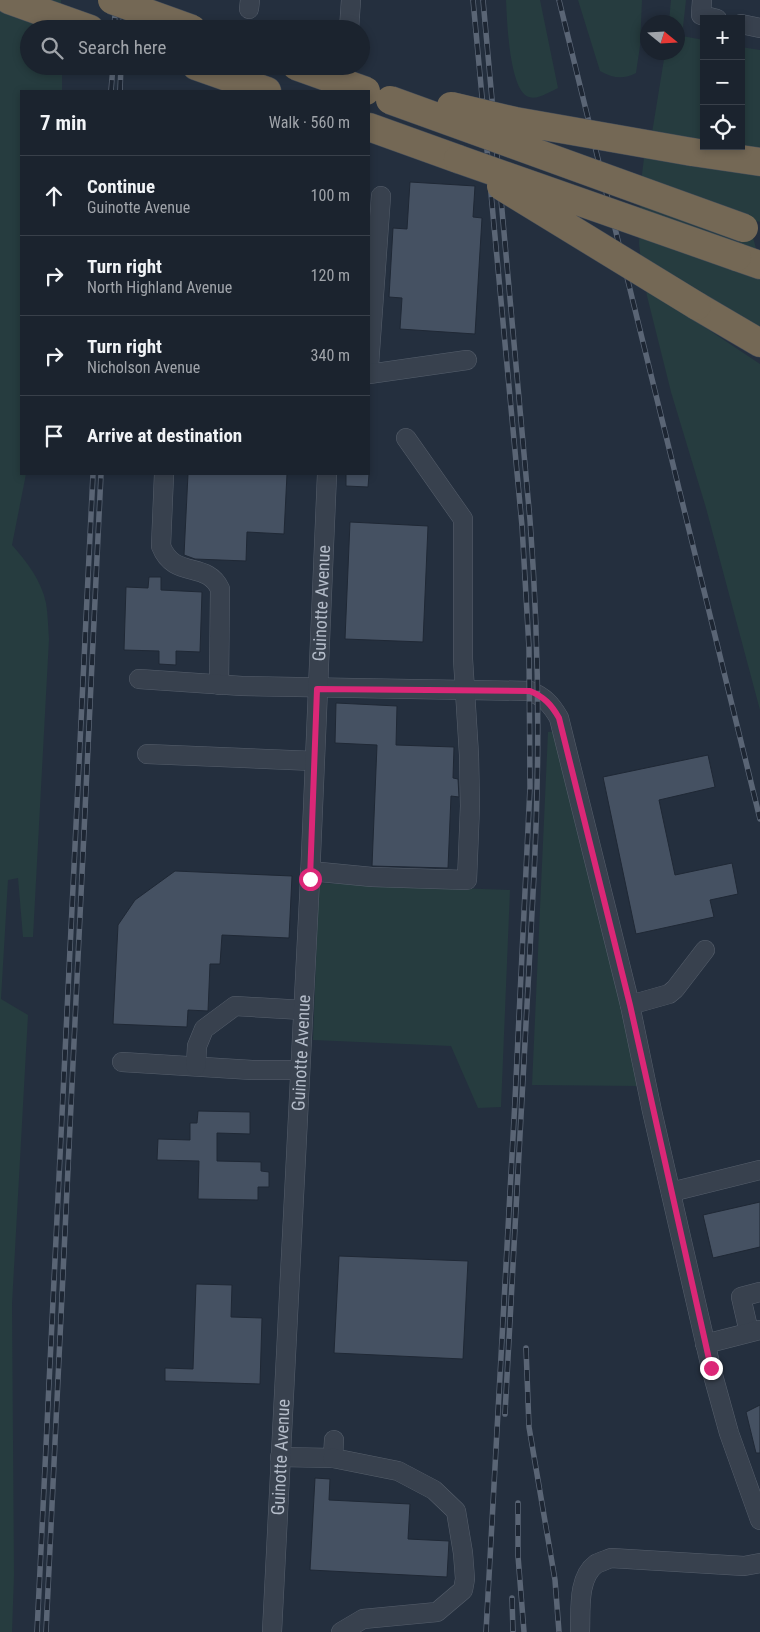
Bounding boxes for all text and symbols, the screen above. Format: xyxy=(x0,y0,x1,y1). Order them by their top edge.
north arrow xyxy=(640,15,685,60)
map controls xyxy=(700,15,745,150)
button: + xyxy=(700,15,745,60)
search box xyxy=(20,20,370,75)
icon: search xyxy=(38,34,66,62)
text: Search here xyxy=(78,36,166,59)
button: − xyxy=(700,60,745,105)
button: locate xyxy=(700,105,745,150)
text: 7 min xyxy=(40,111,87,135)
text: Walk · 560 m xyxy=(269,113,350,132)
text: Continue xyxy=(87,175,155,198)
icon: ahead xyxy=(40,182,68,210)
text: 100 m xyxy=(311,186,350,205)
text: Guinotte Avenue xyxy=(87,198,190,217)
text: Turn right xyxy=(87,255,162,278)
icon: right xyxy=(40,262,68,290)
text: 120 m xyxy=(311,266,350,285)
text: North Highland Avenue xyxy=(87,278,232,297)
text: Turn right xyxy=(87,335,162,358)
icon: right xyxy=(40,342,68,370)
text: 340 m xyxy=(311,346,350,365)
text: Nicholson Avenue xyxy=(87,358,200,377)
icon: arrive xyxy=(40,422,68,450)
text: Arrive at destination xyxy=(87,424,242,447)
street label: Guinotte Avenue xyxy=(308,545,334,662)
route start xyxy=(299,868,322,891)
street label: Guinotte Avenue xyxy=(287,994,314,1111)
route end xyxy=(700,1357,723,1380)
street label: Guinotte Avenue xyxy=(267,1399,294,1516)

